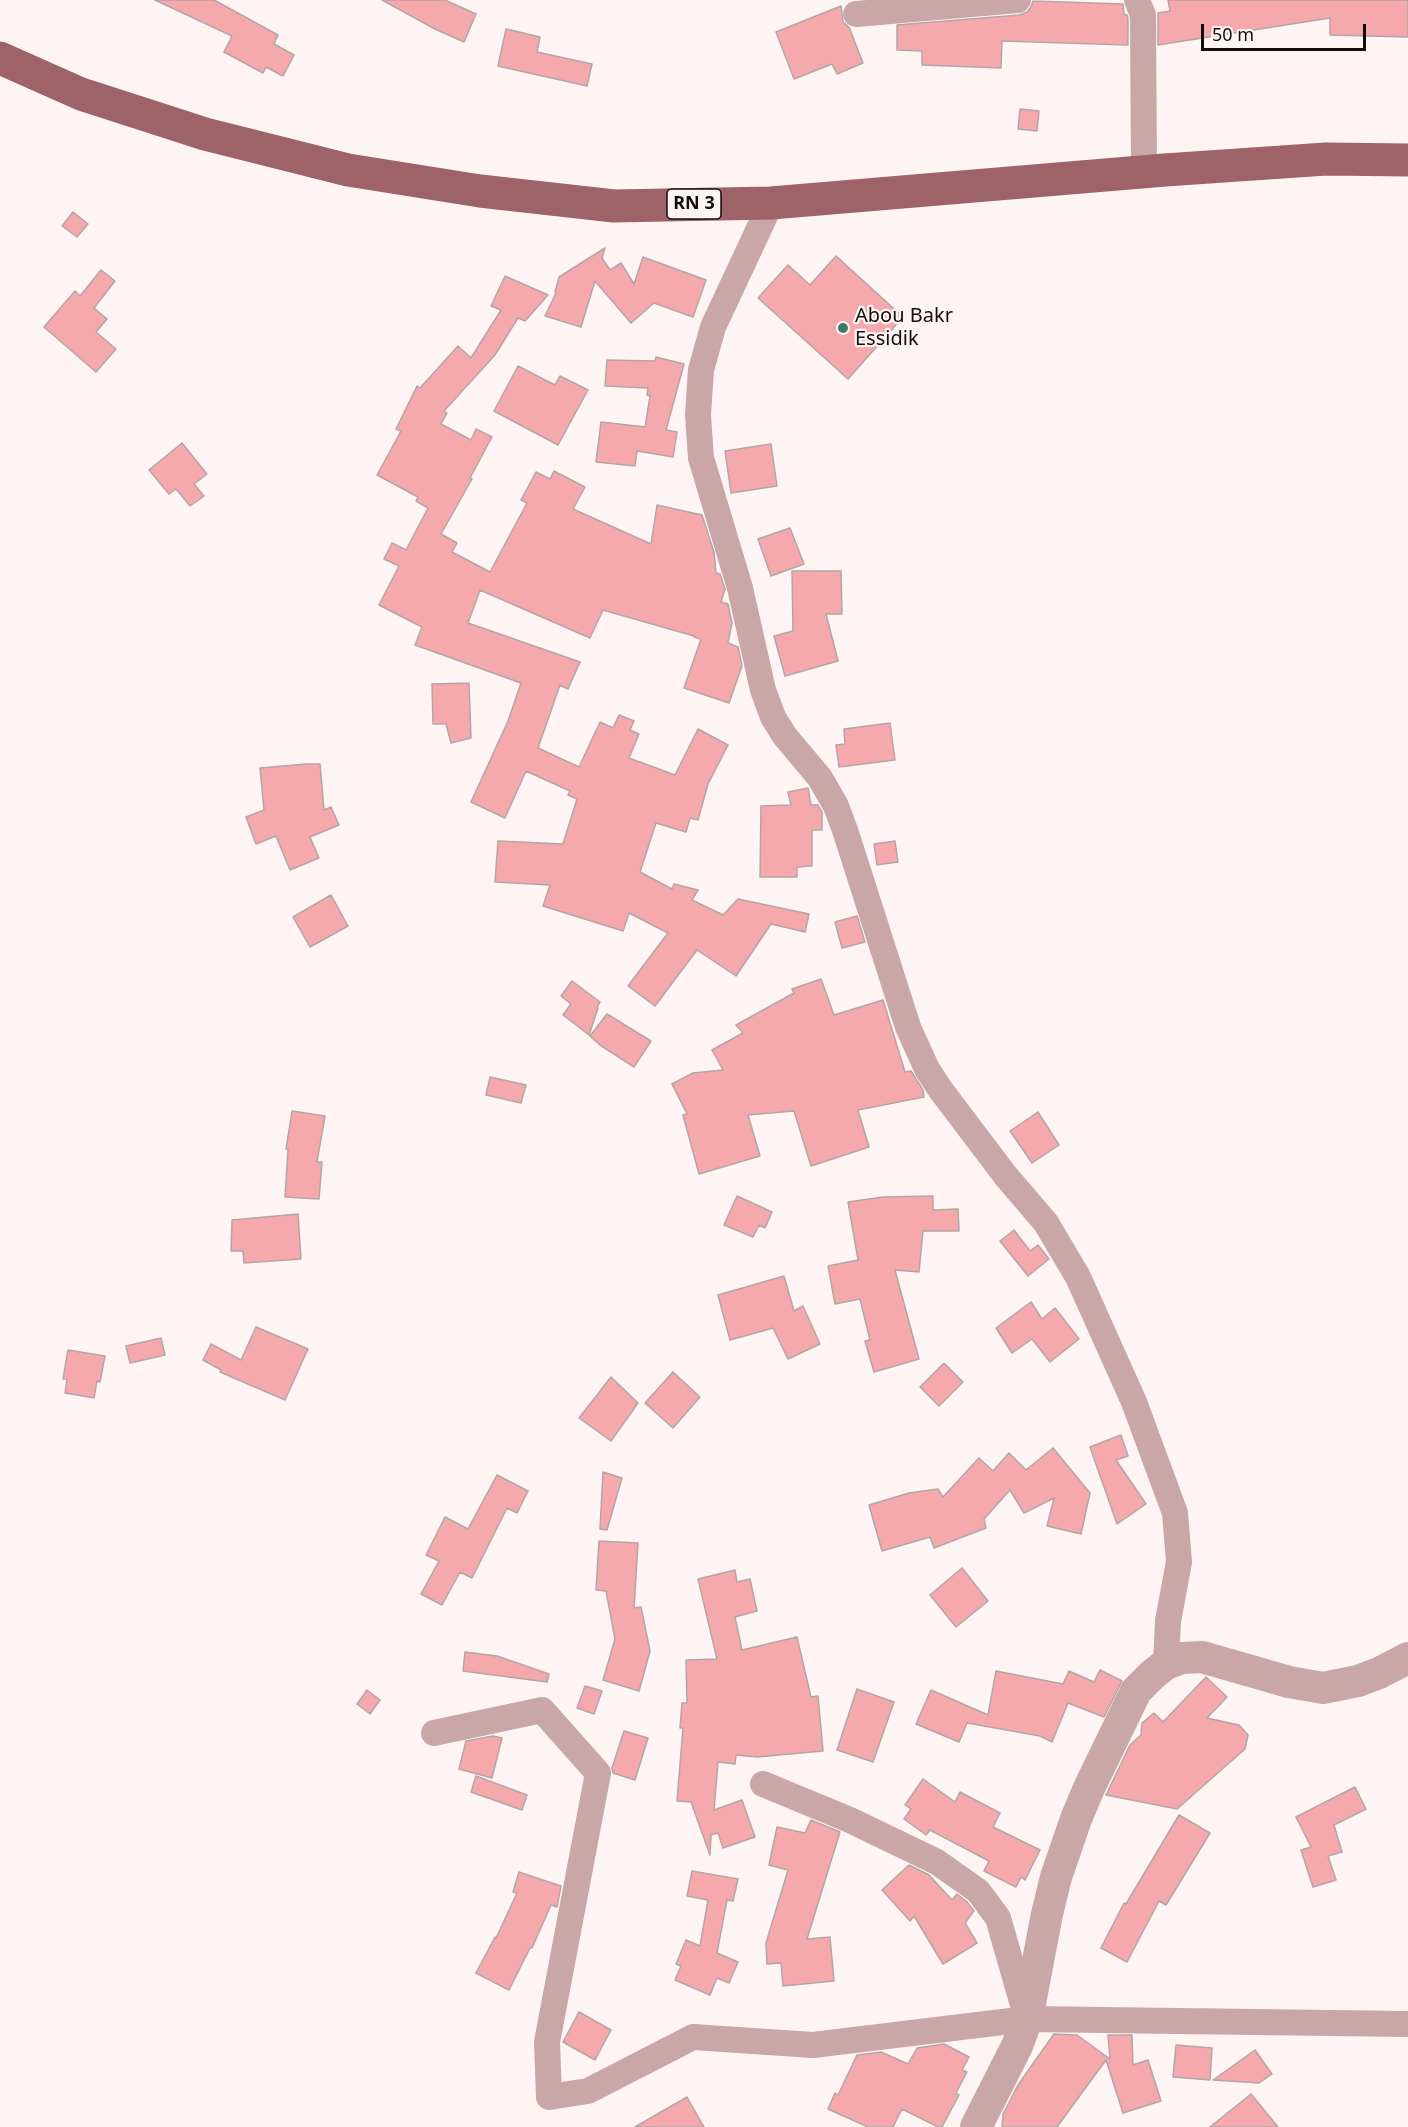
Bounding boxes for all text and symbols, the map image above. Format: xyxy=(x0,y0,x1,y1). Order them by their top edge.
scale bar xyxy=(1204,12,1369,50)
text: 50 m xyxy=(1212,22,1254,46)
road number: RN 3 xyxy=(667,189,721,219)
place label: Abou Bakr Essidik xyxy=(855,304,953,351)
marker: Abou Bakr Essidik xyxy=(836,321,850,335)

